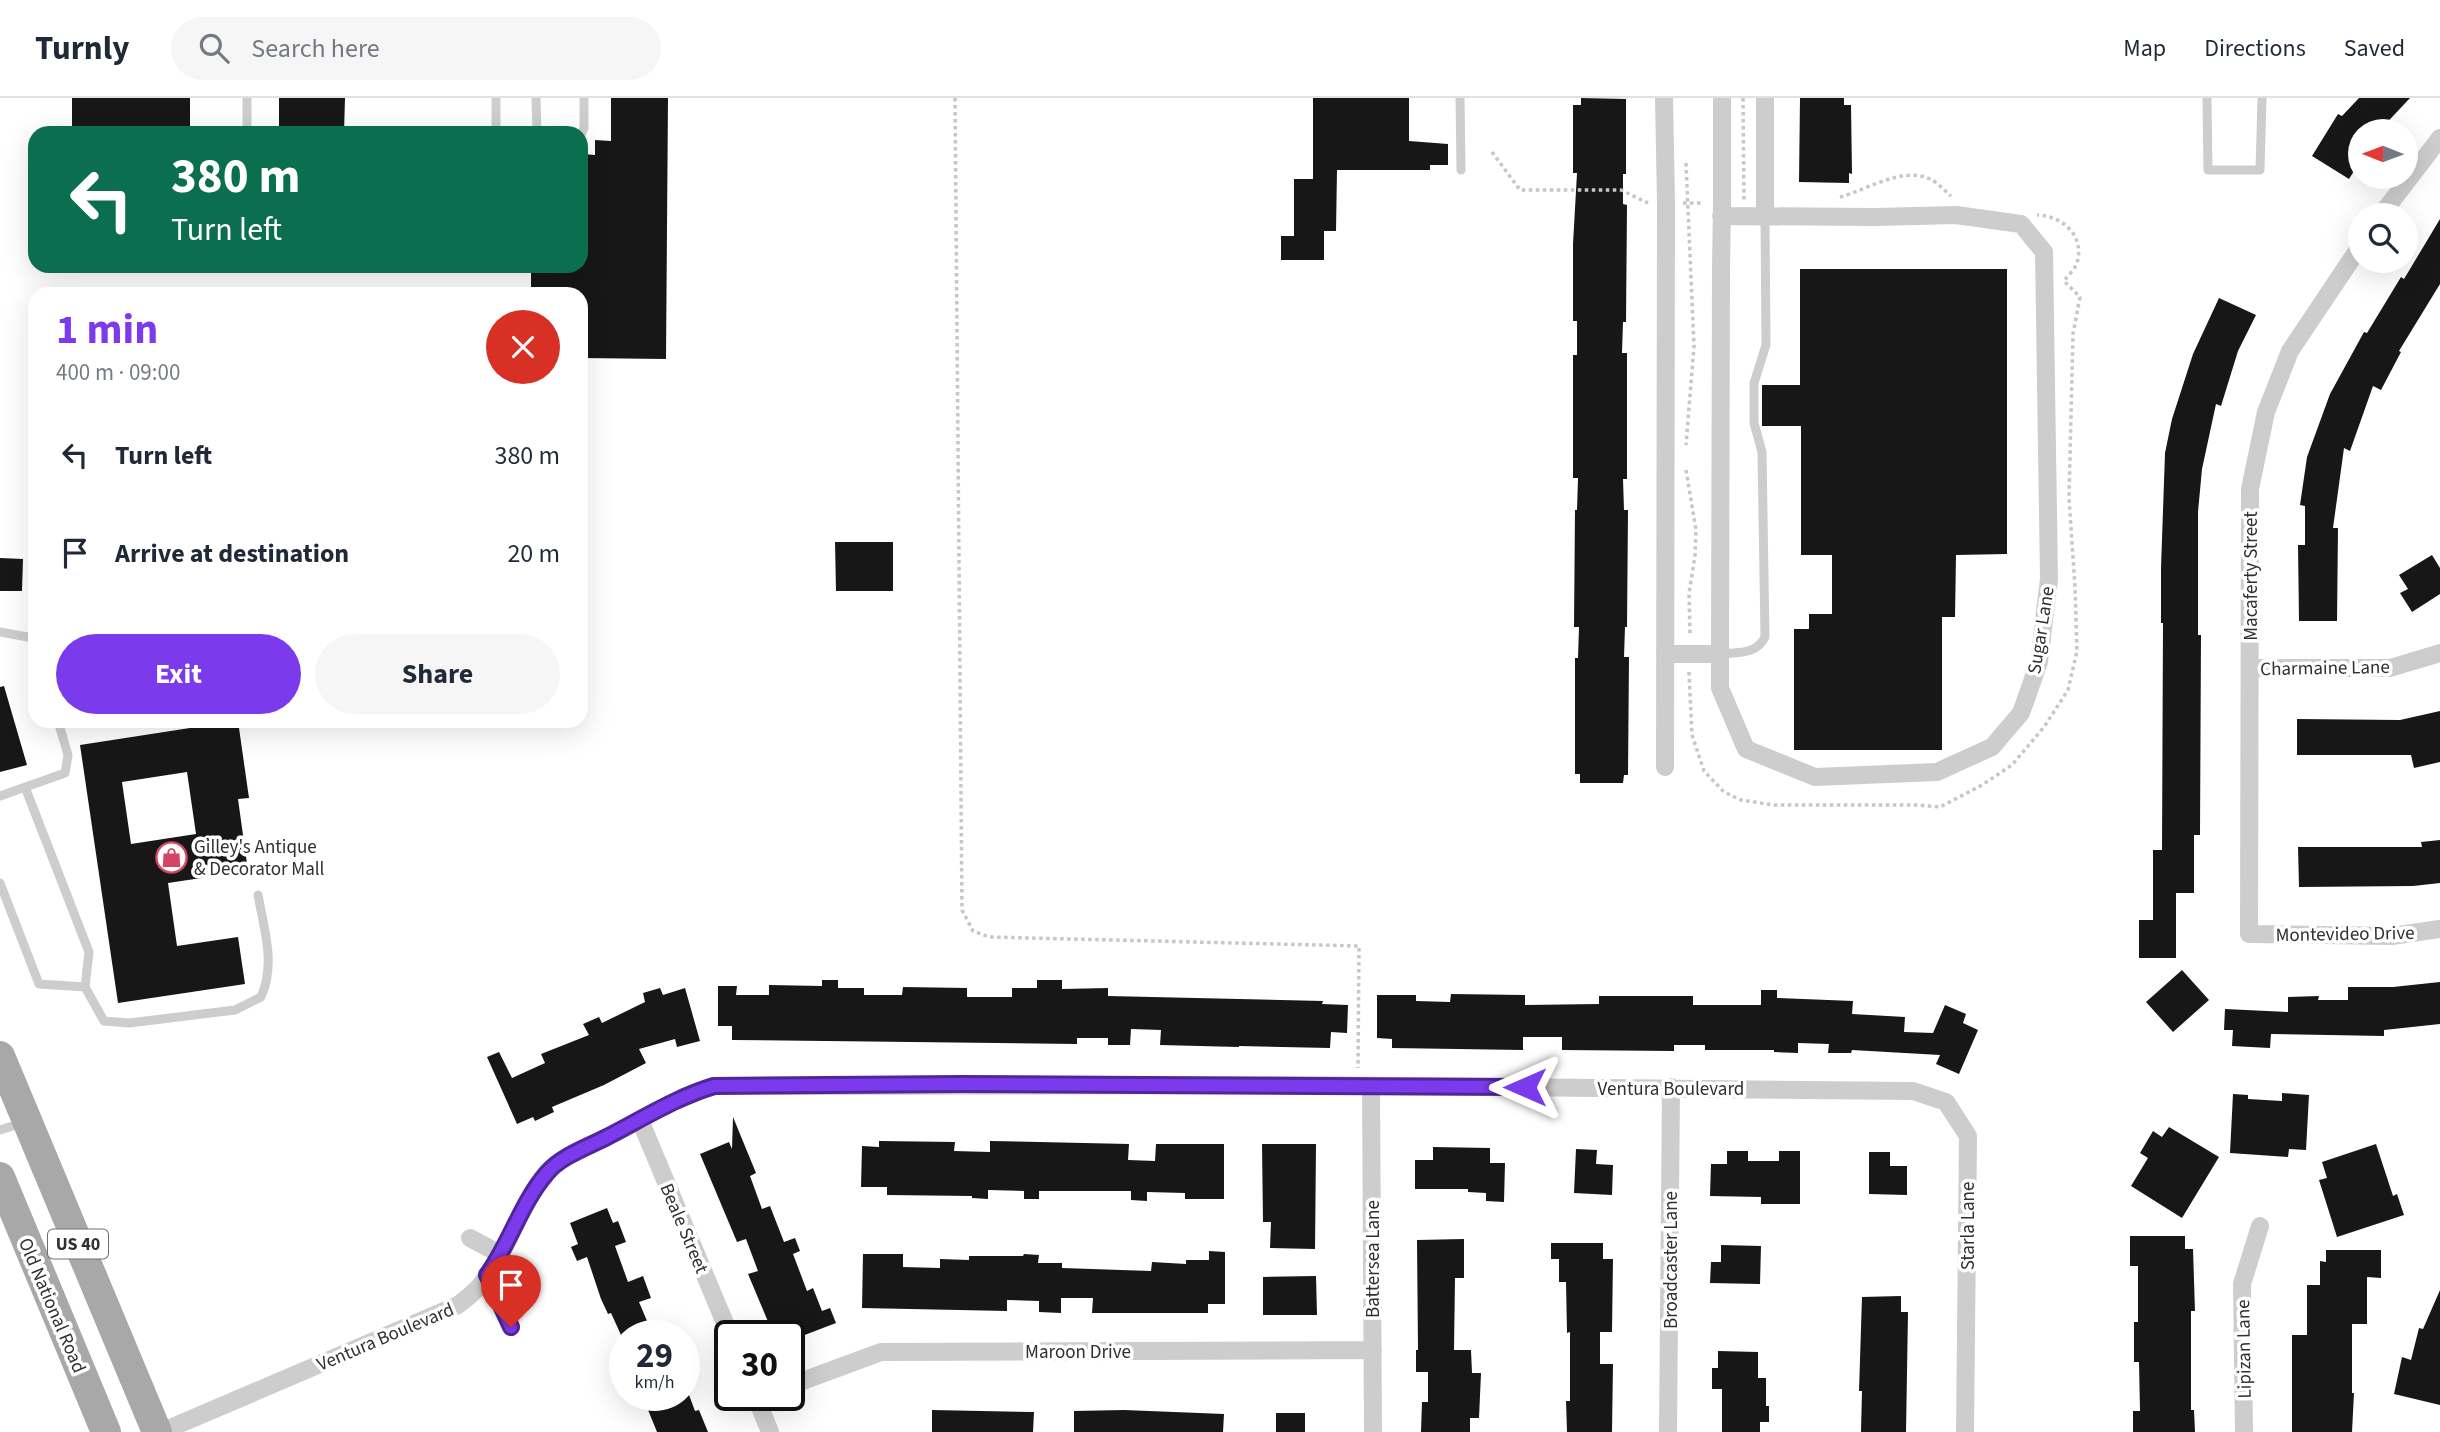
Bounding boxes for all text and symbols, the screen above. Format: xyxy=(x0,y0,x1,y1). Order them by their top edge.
search box xyxy=(171,17,661,80)
text: Turnly xyxy=(35,25,129,72)
icon: search xyxy=(195,29,233,67)
text: Search here xyxy=(251,30,380,67)
text: Map xyxy=(2123,31,2166,66)
text: Directions xyxy=(2204,31,2306,66)
text: Saved xyxy=(2344,31,2405,66)
north arrow xyxy=(2348,119,2418,189)
map controls xyxy=(2348,119,2418,273)
text: 380 m xyxy=(171,142,300,212)
icon: left xyxy=(56,154,147,245)
button: search xyxy=(2348,203,2418,273)
text: Turn left xyxy=(171,207,282,253)
text: 1 min xyxy=(56,300,158,360)
button: close xyxy=(486,310,560,384)
text: 400 m · 09:00 xyxy=(56,356,180,389)
icon: left xyxy=(56,436,94,474)
text: Turn left xyxy=(115,437,212,474)
text: 380 m xyxy=(494,437,560,474)
street label: Macaferty Street xyxy=(2238,511,2265,641)
icon: arrive xyxy=(56,534,94,572)
text: Arrive at destination xyxy=(115,535,349,572)
text: 20 m xyxy=(507,535,560,572)
street label: Sugar Lane xyxy=(2021,584,2062,676)
button: Exit xyxy=(56,634,301,714)
button: Share xyxy=(315,634,560,714)
street label: Charmaine Lane xyxy=(2260,654,2390,683)
place label: Gilley's Antique & Decorator Mall xyxy=(194,834,325,883)
shop icon: Gilley's Antique & Decorator Mall xyxy=(154,840,188,874)
street label: Montevideo Drive xyxy=(2275,920,2415,949)
position arrow xyxy=(1488,1050,1562,1124)
street label: Ventura Boulevard xyxy=(1598,1076,1744,1103)
street label: Beale Street xyxy=(653,1179,715,1278)
street label: Starla Lane xyxy=(1955,1182,1982,1270)
street label: Broadcaster Lane xyxy=(1658,1191,1685,1329)
street label: Battersea Lane xyxy=(1360,1200,1387,1318)
road number: US 40 xyxy=(48,1230,108,1259)
street label: Old National Road xyxy=(11,1234,92,1377)
pin xyxy=(481,1255,541,1327)
icon: arrive xyxy=(492,1266,530,1304)
street label: Ventura Boulevard xyxy=(313,1296,458,1378)
street label: Lipizan Lane xyxy=(2230,1299,2259,1399)
speed limit sign: 30 xyxy=(714,1320,805,1411)
text: 29 xyxy=(636,1331,673,1381)
street label: Maroon Drive xyxy=(1025,1339,1131,1366)
text: km/h xyxy=(635,1370,674,1395)

